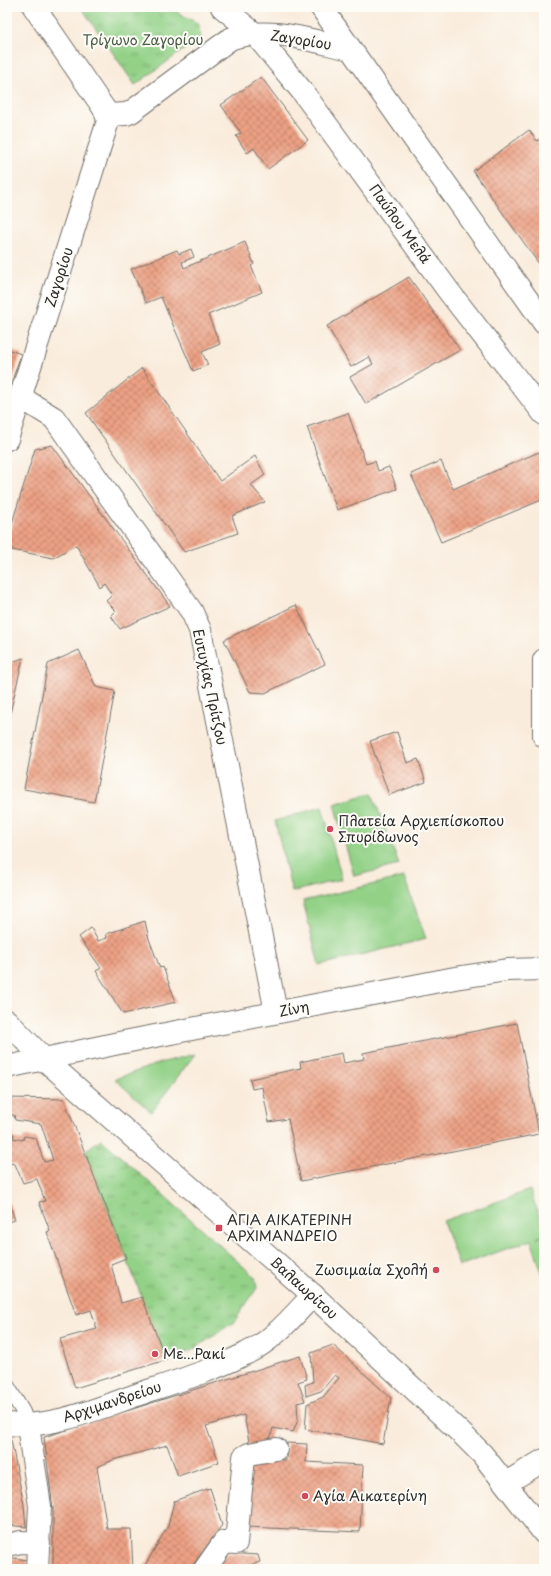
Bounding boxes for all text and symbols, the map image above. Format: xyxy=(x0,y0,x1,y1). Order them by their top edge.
street label: Ζαγορίου xyxy=(269,24,333,55)
park label: Τρίγωνο Ζαγορίου xyxy=(82,29,204,50)
street label: Παύλου Μελά xyxy=(364,180,436,268)
street label: Ζαγορίου xyxy=(39,244,78,309)
street label: Ευτυχίας Πρίτζου xyxy=(188,627,233,747)
place label: Πλατεία Αρχιεπίσκοπου Σπυρίδωνος xyxy=(338,810,504,847)
marker: Πλατεία Αρχιεπίσκοπου Σπυρίδωνος xyxy=(325,824,335,834)
street label: Ζίνη xyxy=(277,995,311,1022)
place label: ΑΓΙΑ ΑΙΚΑΤΕΡΙΝΗ ΑΡΧΙΜΑΝΔΡΕΙΟ xyxy=(227,1209,352,1246)
marker: ΑΓΙΑ ΑΙΚΑΤΕΡΙΝΗ ΑΡΧΙΜΑΝΔΡΕΙΟ xyxy=(214,1223,224,1233)
street label: Βαλαωρίτου xyxy=(266,1251,343,1324)
place label: Ζωσιμαία Σχολή xyxy=(315,1259,428,1280)
marker: Ζωσιμαία Σχολή xyxy=(431,1265,441,1275)
place label: Με...Ρακί xyxy=(163,1343,225,1364)
marker: Με...Ρακί xyxy=(150,1349,160,1359)
street label: Αρχιμανδρείου xyxy=(60,1376,164,1427)
place label: Αγία Αικατερίνη xyxy=(313,1485,427,1506)
marker: Αγία Αικατερίνη xyxy=(300,1491,310,1501)

